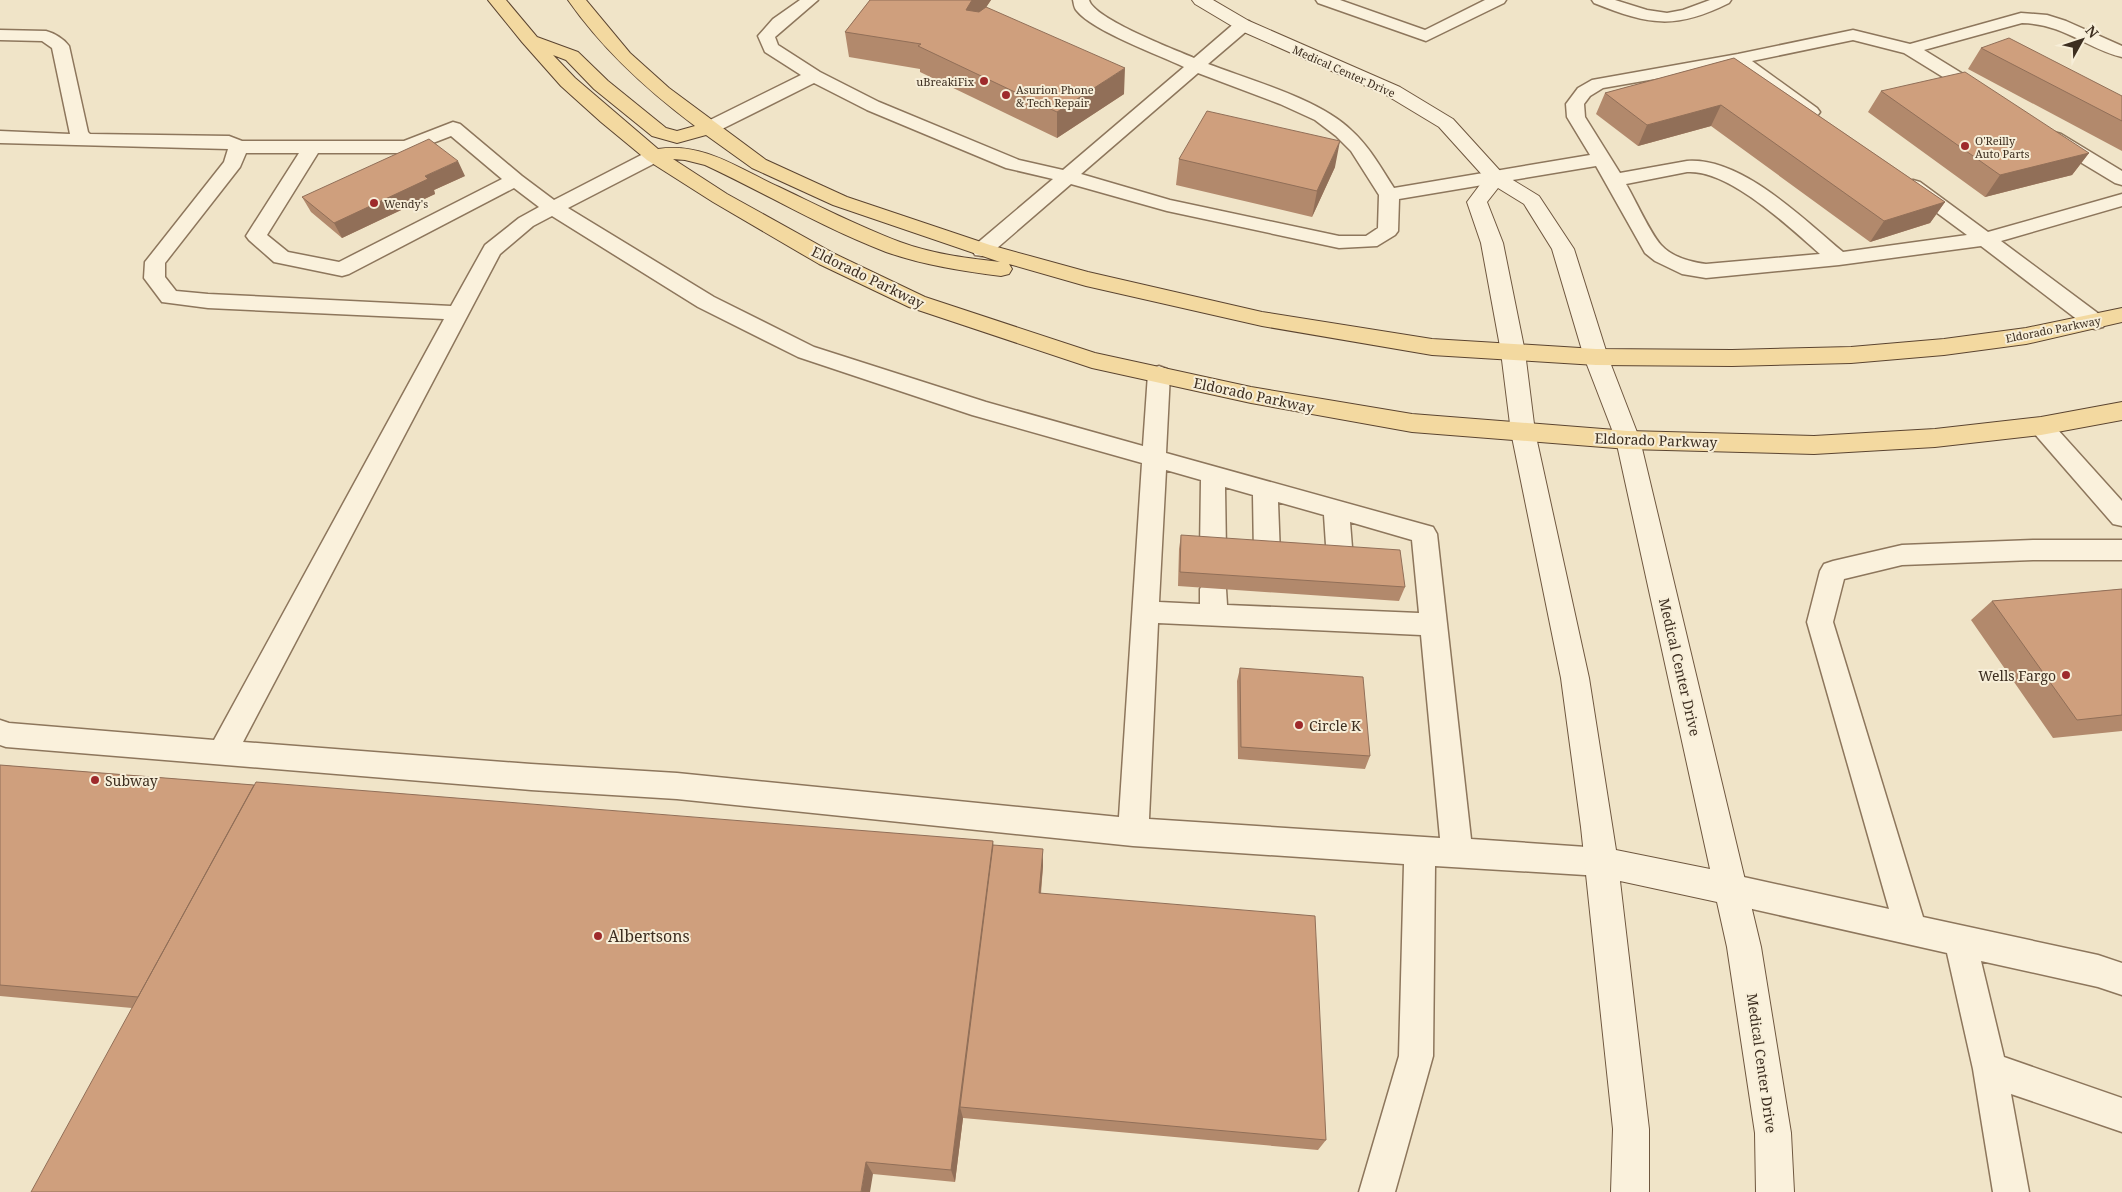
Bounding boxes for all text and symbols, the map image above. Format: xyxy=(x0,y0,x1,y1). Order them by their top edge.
north arrow xyxy=(2057,15,2107,65)
text: N xyxy=(2082,21,2103,42)
street label: Medical Center Drive xyxy=(1290,42,1398,100)
place label: uBreakiFix xyxy=(916,74,975,89)
marker: uBreakiFix xyxy=(978,75,990,87)
place label: Asurion Phone & Tech Repair xyxy=(1016,82,1094,110)
marker: Asurion Phone & Tech Repair xyxy=(1000,89,1012,101)
place label: O'Reilly Auto Parts xyxy=(1975,133,2029,161)
marker: O'Reilly Auto Parts xyxy=(1959,140,1971,152)
place label: Wendy's xyxy=(384,196,428,211)
marker: Wendy's xyxy=(368,197,380,209)
street label: Eldorado Parkway xyxy=(809,242,927,313)
street label: Eldorado Parkway xyxy=(2004,312,2103,346)
street label: Eldorado Parkway xyxy=(1192,373,1316,417)
street label: Eldorado Parkway xyxy=(1594,428,1718,452)
street label: Medical Center Drive xyxy=(1655,596,1705,738)
place label: Wells Fargo xyxy=(1978,666,2056,685)
marker: Wells Fargo xyxy=(2060,669,2072,681)
place label: Circle K xyxy=(1309,716,1361,735)
marker: Circle K xyxy=(1293,719,1305,731)
place label: Subway xyxy=(105,771,158,790)
marker: Subway xyxy=(89,774,101,786)
place label: Albertsons xyxy=(608,925,690,947)
marker: Albertsons xyxy=(592,930,604,942)
street label: Medical Center Drive xyxy=(1743,992,1781,1134)

